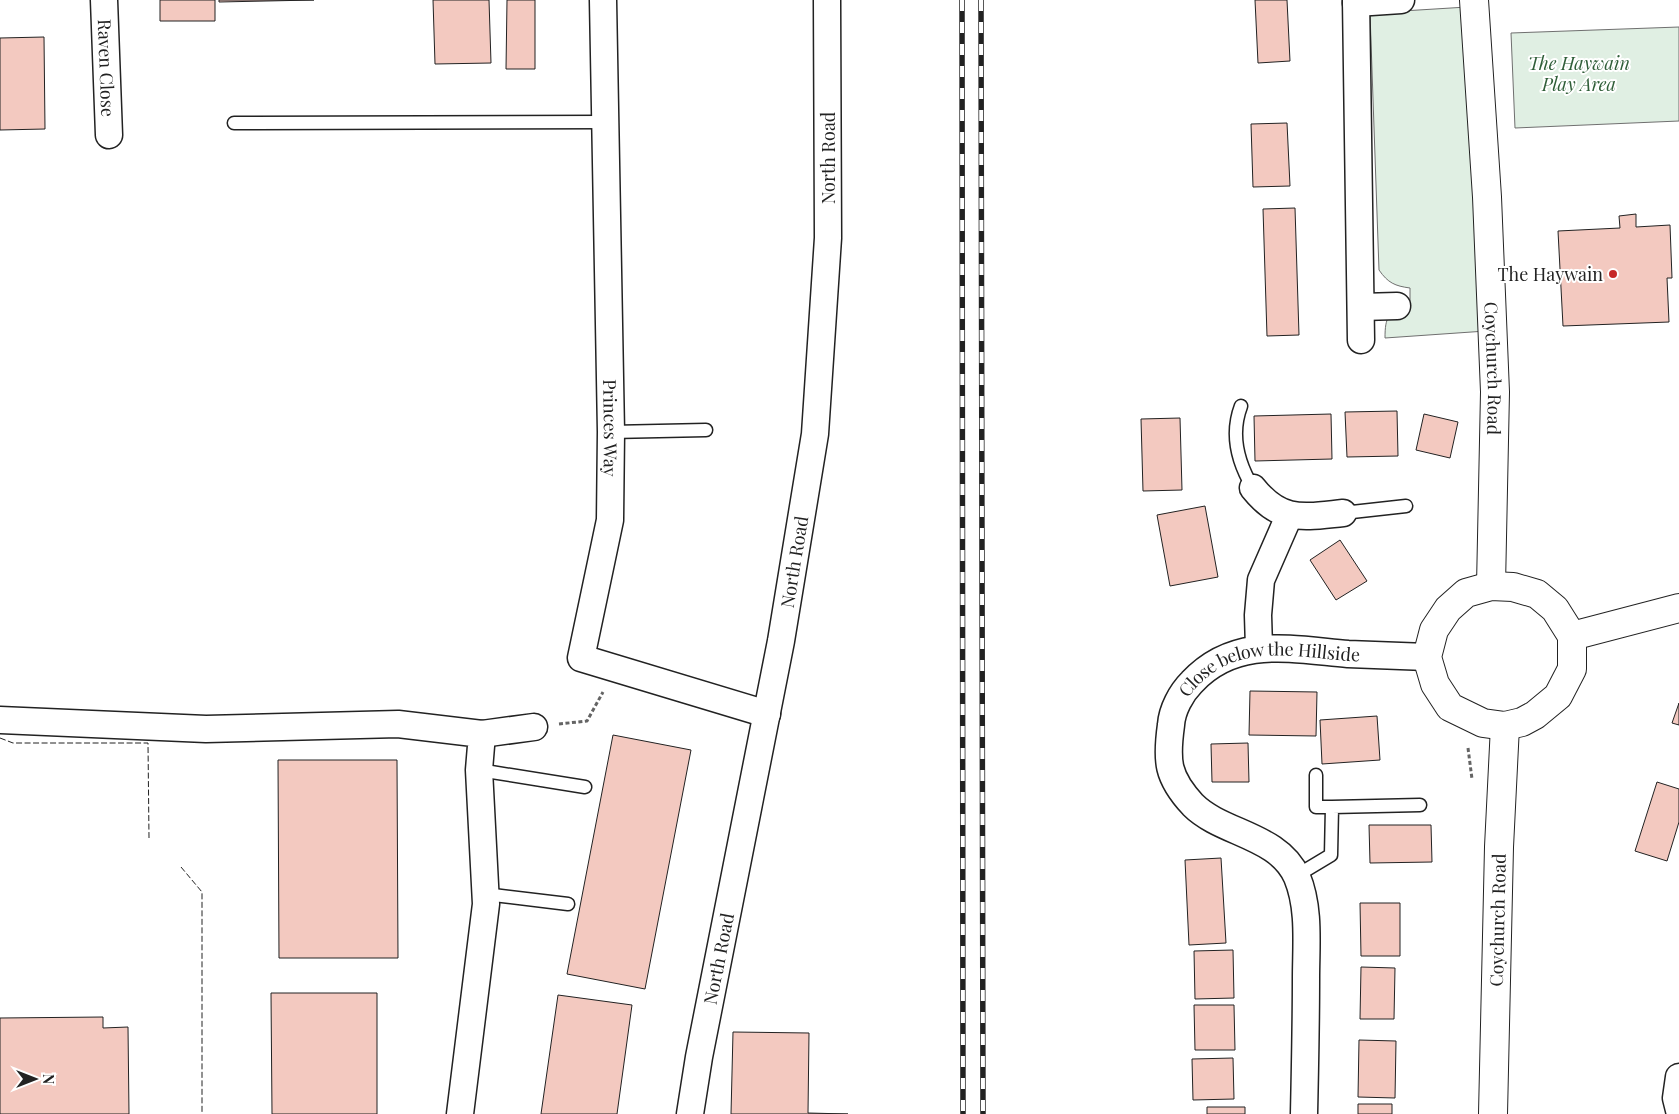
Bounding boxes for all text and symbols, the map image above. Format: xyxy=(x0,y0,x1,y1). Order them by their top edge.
street label: Raven Close xyxy=(93,19,120,117)
park label: The Haywain Play Area xyxy=(1528,51,1630,96)
street label: North Road xyxy=(816,111,840,204)
place label: The Haywain xyxy=(1498,262,1603,286)
marker: The Haywain xyxy=(1607,268,1619,280)
street label: Coychurch Road xyxy=(1479,301,1507,436)
street label: Princes Way xyxy=(598,379,623,477)
street label: North Road xyxy=(775,514,813,609)
street label: Close below the Hillside xyxy=(1173,636,1361,701)
street label: Coychurch Road xyxy=(1484,853,1511,987)
street label: North Road xyxy=(698,910,739,1006)
north arrow xyxy=(10,1054,60,1104)
text: N xyxy=(39,1074,58,1084)

